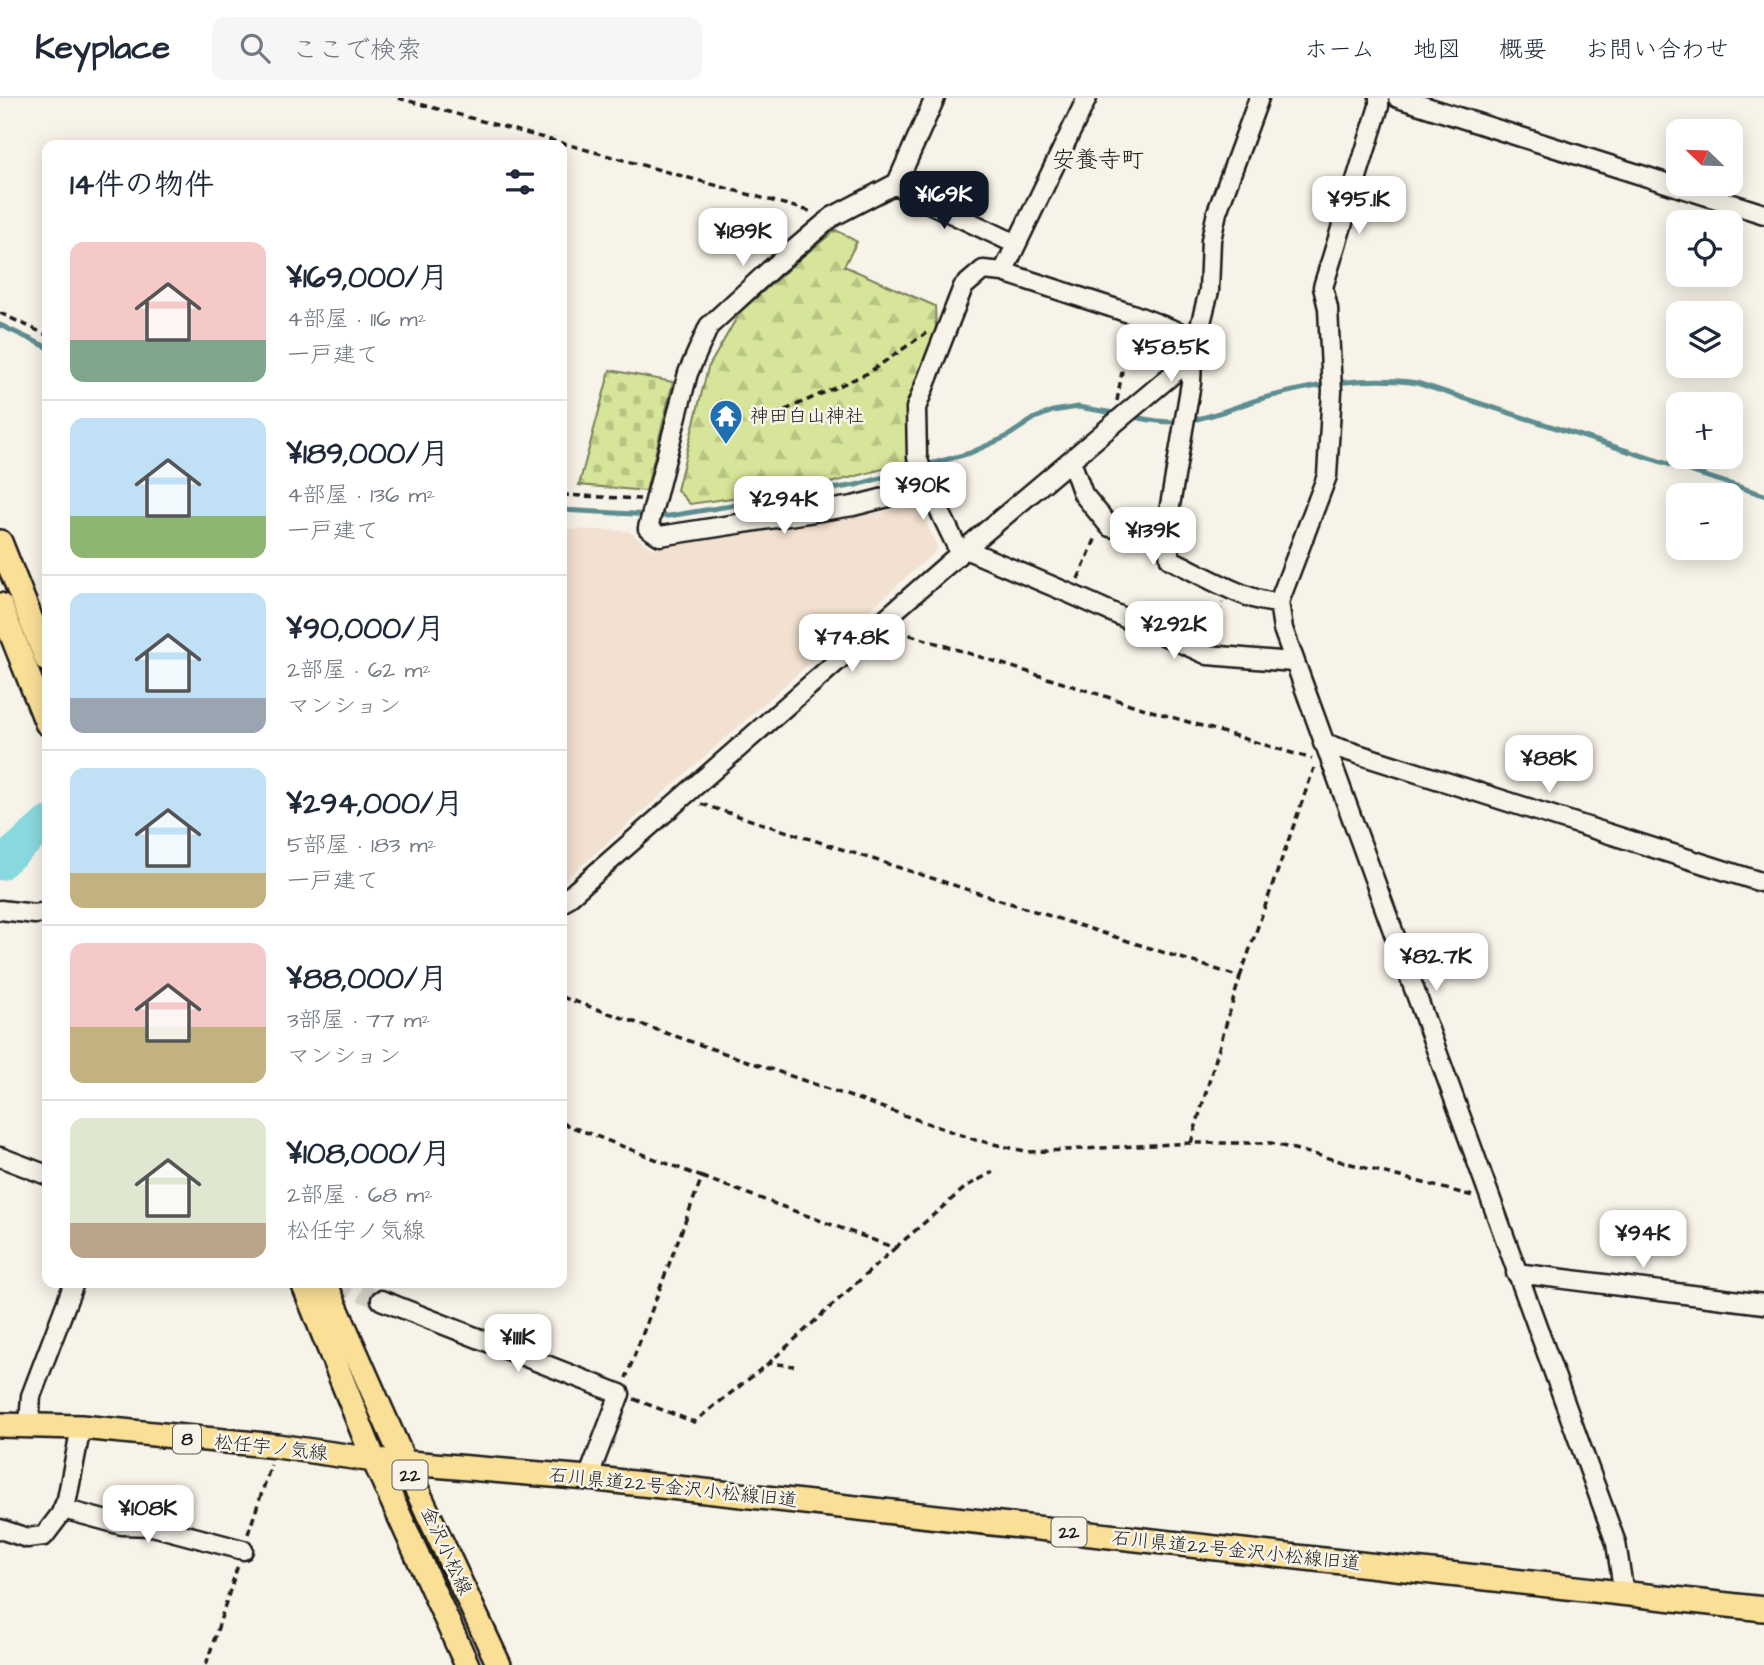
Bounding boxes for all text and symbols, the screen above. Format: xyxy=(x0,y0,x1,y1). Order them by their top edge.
search box xyxy=(212,17,702,80)
text: Keyplace xyxy=(35,25,170,71)
icon: search xyxy=(236,29,274,67)
text: ここで検索 xyxy=(292,32,422,68)
text: ホーム xyxy=(1304,33,1375,67)
text: 地図 xyxy=(1413,33,1461,67)
text: 概要 xyxy=(1499,33,1547,67)
text: お問い合わせ xyxy=(1585,33,1729,67)
north arrow xyxy=(1666,119,1743,196)
map controls xyxy=(1666,119,1743,560)
district label: 安養寺町 xyxy=(1052,144,1144,176)
icon: filters xyxy=(501,163,539,201)
text: 14件の物件 xyxy=(70,164,214,206)
pin: ¥169K xyxy=(895,172,993,231)
pin: ¥95.1K xyxy=(1302,176,1416,236)
text: ¥169K xyxy=(916,178,972,210)
text: ¥95.1K xyxy=(1328,183,1390,215)
pin: ¥189K xyxy=(694,208,792,268)
button: locate xyxy=(1666,210,1743,287)
text: ¥189K xyxy=(714,215,772,247)
text: ¥169,000/月 xyxy=(287,257,449,299)
icon: home xyxy=(126,270,210,354)
button: layers xyxy=(1666,301,1743,378)
text: 4部屋 · 116 m² xyxy=(287,303,426,335)
pin: ¥58.5K xyxy=(1114,324,1228,384)
text: ¥58.5K xyxy=(1133,331,1209,363)
text: 一戸建て xyxy=(287,339,379,371)
button: + xyxy=(1666,392,1743,469)
temple icon: 神田白山神社 xyxy=(707,397,745,446)
place label: 神田白山神社 xyxy=(750,403,864,430)
text: ¥189,000/月 xyxy=(287,433,449,475)
icon: home xyxy=(126,446,210,530)
pin: ¥90K xyxy=(882,462,964,522)
text: ¥90K xyxy=(896,469,950,501)
pin: ¥294K xyxy=(735,476,833,536)
text: 4部屋 · 136 m² xyxy=(287,479,435,511)
text: ¥294K xyxy=(750,483,818,515)
button: − xyxy=(1666,483,1743,560)
pin: ¥139K xyxy=(1104,508,1202,567)
text: ¥139K xyxy=(1126,514,1180,546)
text: 一戸建て xyxy=(287,515,379,547)
pin: ¥292K xyxy=(1125,602,1223,661)
text: ¥90,000/月 xyxy=(287,608,445,650)
text: ¥292K xyxy=(1141,608,1207,640)
pin: ¥74.8K xyxy=(795,614,909,674)
icon: home xyxy=(126,621,210,705)
text: ¥74.8K xyxy=(815,621,889,653)
text: 2部屋 · 62 m² xyxy=(287,654,431,686)
text: マンション xyxy=(287,690,401,722)
pin: ¥88K xyxy=(1508,736,1590,795)
text: ¥88K xyxy=(1521,742,1577,774)
text: ¥294,000/月 xyxy=(287,783,463,825)
icon: home xyxy=(126,796,210,880)
text: 5部屋 · 183 m² xyxy=(287,829,436,861)
text: 一戸建て xyxy=(287,865,379,897)
pin: ¥82.7K xyxy=(1379,934,1493,993)
text: ¥82.7K xyxy=(1400,940,1472,972)
text: ¥88,000/月 xyxy=(287,958,448,1000)
icon: home xyxy=(126,971,210,1055)
text: 3部屋 · 77 m² xyxy=(287,1004,430,1036)
text: マンション xyxy=(287,1040,401,1072)
text: ¥108,000/月 xyxy=(287,1133,451,1175)
icon: home xyxy=(126,1146,210,1230)
text: 2部屋 · 68 m² xyxy=(287,1179,433,1211)
pin: ¥94K xyxy=(1602,1210,1684,1270)
text: 松任宇ノ気線 xyxy=(287,1215,425,1247)
text: ¥94K xyxy=(1616,1217,1670,1249)
pin: ¥111K xyxy=(469,1314,567,1374)
text: ¥111K xyxy=(500,1321,536,1353)
road number: 8 xyxy=(173,1424,201,1454)
street label: 松任宇ノ気線 xyxy=(213,1429,329,1467)
road number: 22 xyxy=(392,1460,428,1490)
street label: 石川県道22号金沢小松線旧道 xyxy=(547,1462,799,1514)
pin: ¥108K xyxy=(99,1486,197,1545)
text: ¥108K xyxy=(119,1492,177,1524)
street label: 金沢小松線 xyxy=(414,1502,478,1600)
road number: 22 xyxy=(1052,1518,1086,1546)
street label: 石川県道22号金沢小松線旧道 xyxy=(1110,1525,1362,1577)

